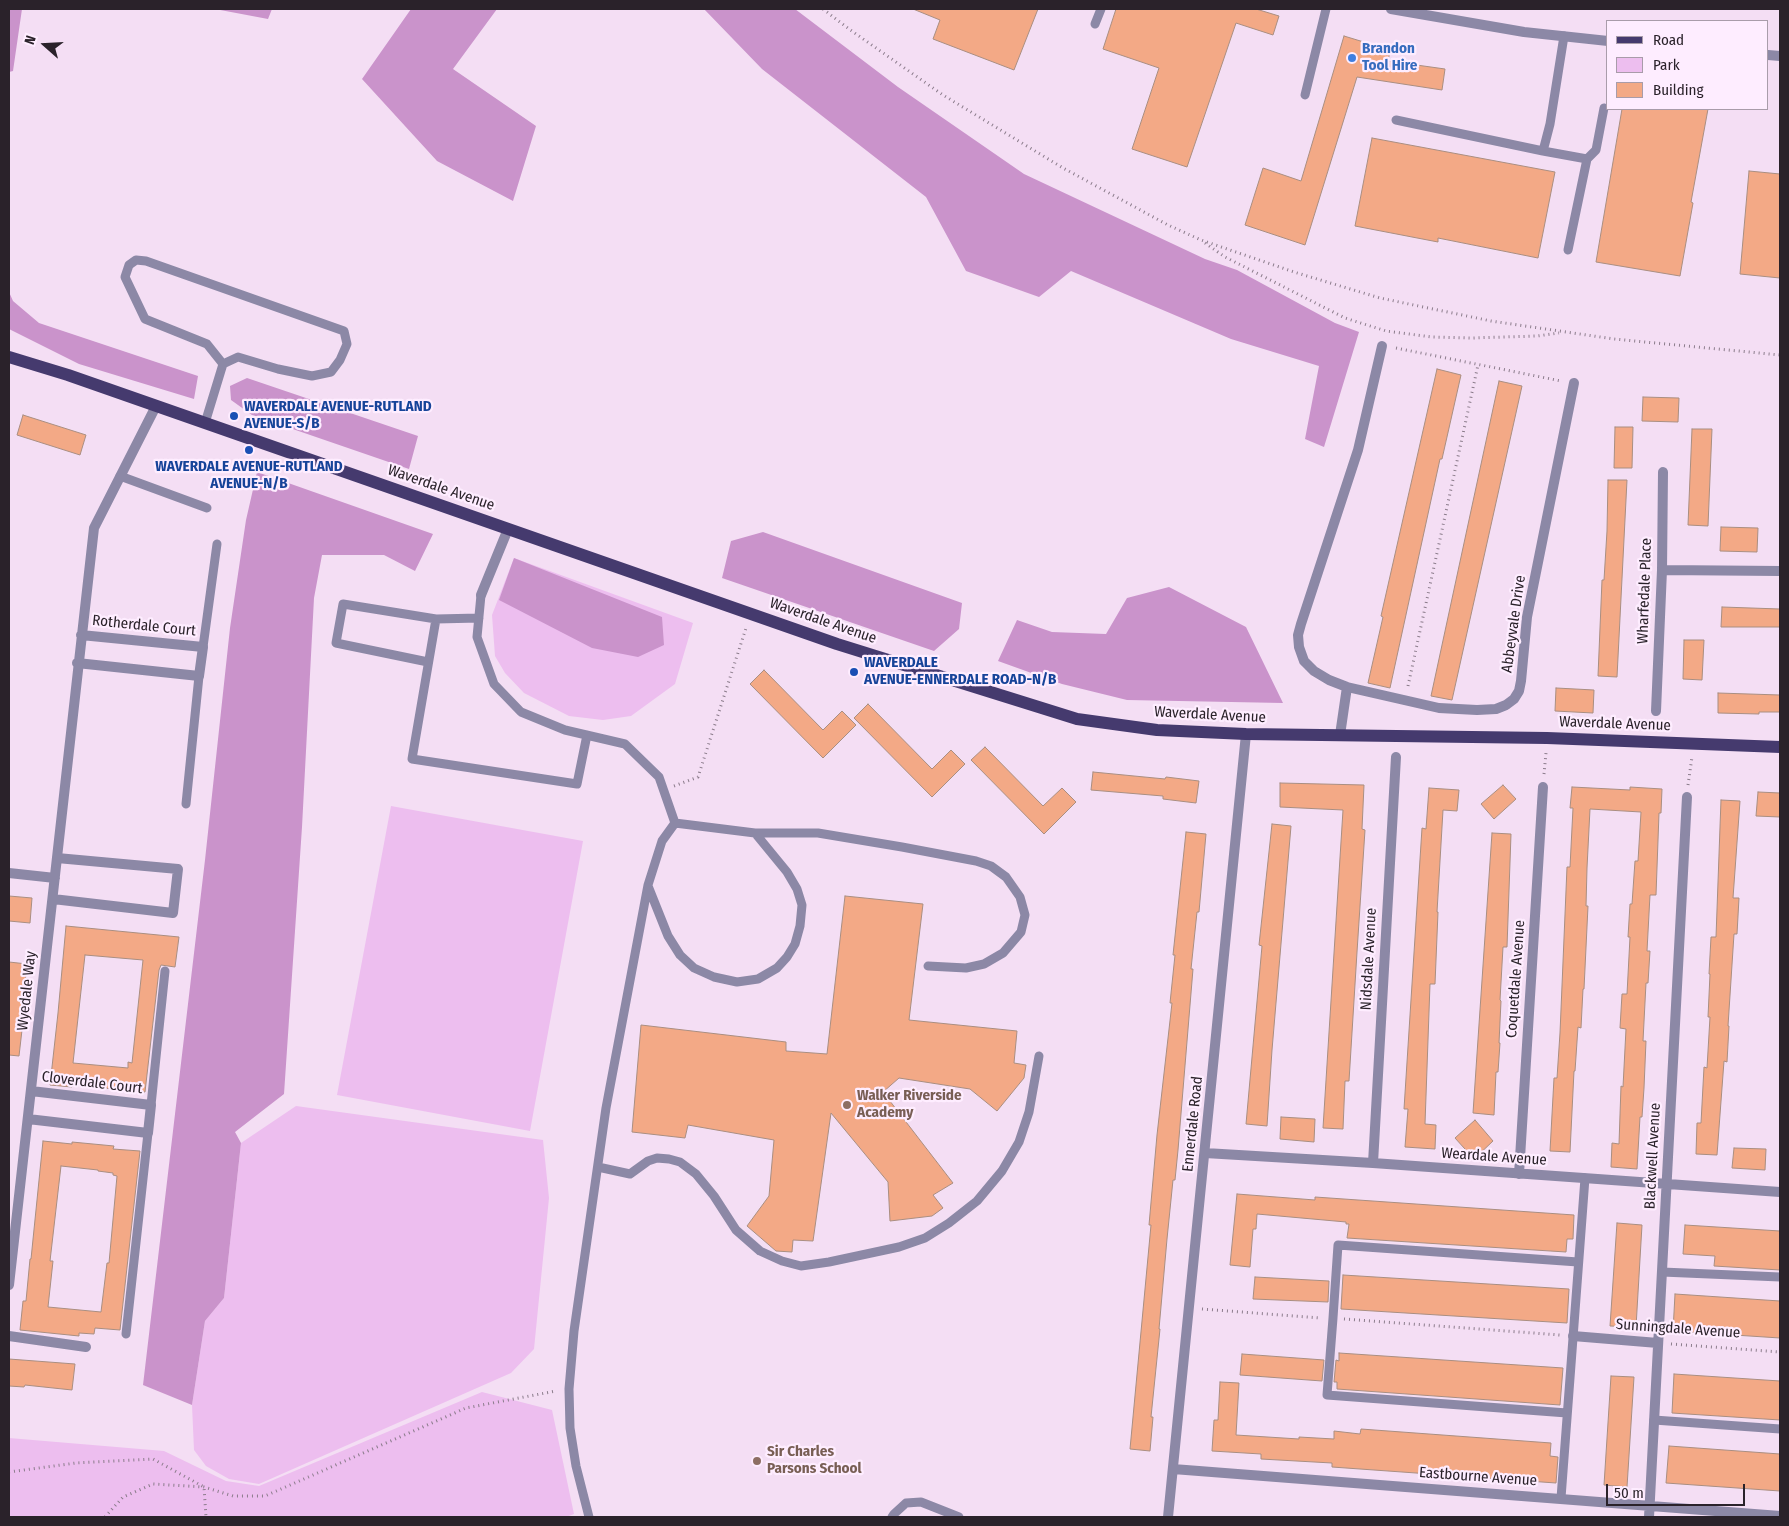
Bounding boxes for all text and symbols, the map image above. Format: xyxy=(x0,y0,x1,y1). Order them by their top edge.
north arrow xyxy=(20,20,70,70)
legend xyxy=(1606,20,1769,110)
text: Road xyxy=(1653,31,1684,49)
text: N xyxy=(21,33,40,47)
place label: Brandon Tool Hire xyxy=(1362,40,1417,75)
marker: Brandon Tool Hire xyxy=(1346,52,1358,64)
text: Park xyxy=(1653,56,1680,74)
text: Building xyxy=(1653,81,1704,99)
place label: WAVERDALE AVENUE-RUTLAND AVENUE-S/B xyxy=(244,398,432,433)
marker: WAVERDALE AVENUE-RUTLAND AVENUE-S/B xyxy=(228,410,240,422)
marker: WAVERDALE AVENUE-RUTLAND AVENUE-N/B xyxy=(243,444,255,456)
place label: WAVERDALE AVENUE-RUTLAND AVENUE-N/B xyxy=(155,458,343,493)
street label: Waverdale Avenue xyxy=(385,461,497,515)
street label: Wharfedale Place xyxy=(1634,538,1656,644)
street label: Abbeyvale Drive xyxy=(1498,574,1530,674)
street label: Waverdale Avenue xyxy=(767,594,879,648)
street label: Rotherdale Court xyxy=(91,612,197,640)
place label: WAVERDALE AVENUE-ENNERDALE ROAD-N/B xyxy=(864,654,1056,689)
marker: WAVERDALE AVENUE-ENNERDALE ROAD-N/B xyxy=(848,666,860,678)
street label: Waverdale Avenue xyxy=(1154,703,1266,727)
street label: Waverdale Avenue xyxy=(1559,713,1671,735)
street label: Nidsdale Avenue xyxy=(1357,907,1381,1011)
street label: Coquetdale Avenue xyxy=(1503,919,1529,1039)
street label: Wyedale Way xyxy=(14,950,40,1032)
street label: Cloverdale Court xyxy=(41,1068,143,1098)
street label: Ennerdale Road xyxy=(1179,1075,1207,1173)
place label: Walker Riverside Academy xyxy=(857,1087,962,1122)
marker: Walker Riverside Academy xyxy=(841,1099,853,1111)
street label: Blackwell Avenue xyxy=(1641,1102,1665,1210)
street label: Weardale Avenue xyxy=(1441,1144,1547,1170)
street label: Sunningdale Avenue xyxy=(1615,1316,1741,1342)
place label: Sir Charles Parsons School xyxy=(767,1443,862,1478)
marker: Sir Charles Parsons School xyxy=(751,1455,763,1467)
street label: Eastbourne Avenue xyxy=(1418,1464,1538,1490)
scale bar xyxy=(1609,1474,1748,1506)
text: 50 m xyxy=(1614,1484,1644,1502)

